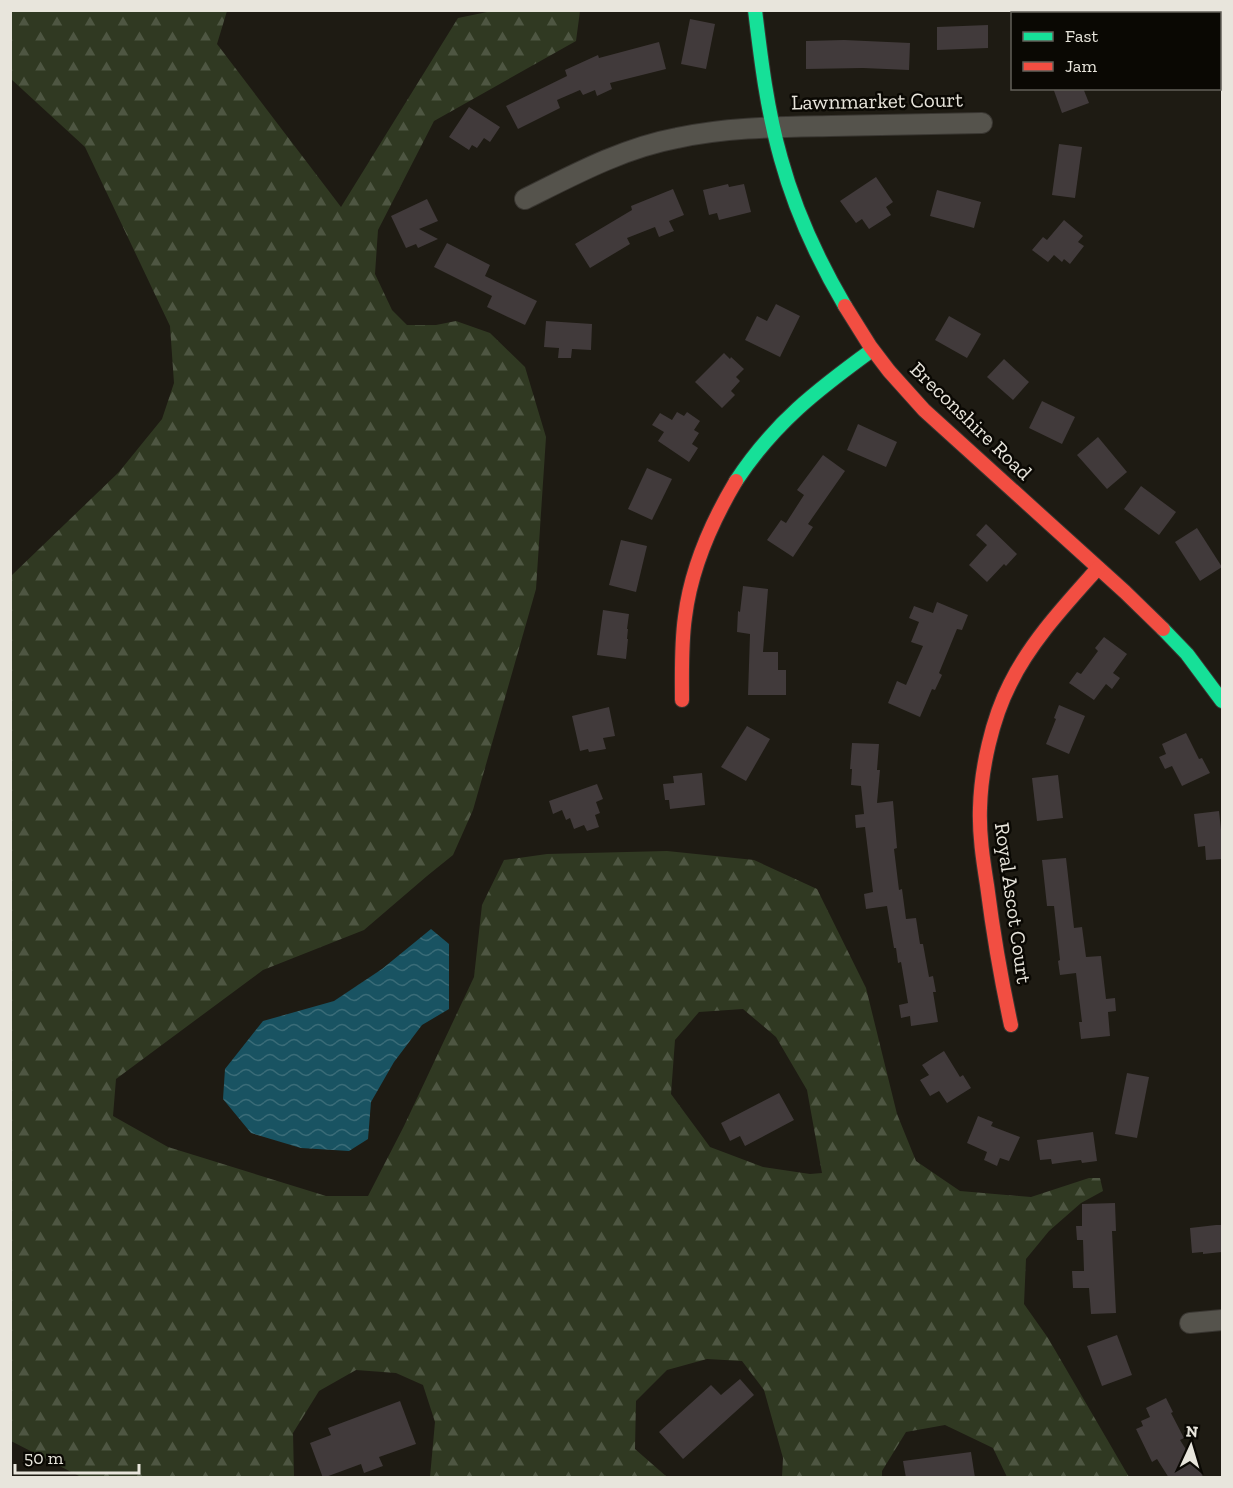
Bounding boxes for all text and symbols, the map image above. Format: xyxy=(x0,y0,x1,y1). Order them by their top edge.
legend xyxy=(1011,12,1221,90)
text: Fast xyxy=(1065,25,1098,47)
text: Jam xyxy=(1065,55,1097,77)
street label: Lawnmarket Court xyxy=(791,86,963,114)
street label: Breconshire Road xyxy=(905,356,1038,485)
street label: Royal Ascot Court xyxy=(990,821,1037,985)
north arrow xyxy=(1161,1416,1221,1476)
text: N xyxy=(1185,1422,1199,1441)
scale bar xyxy=(15,1437,140,1475)
text: 50 m xyxy=(24,1447,64,1469)

